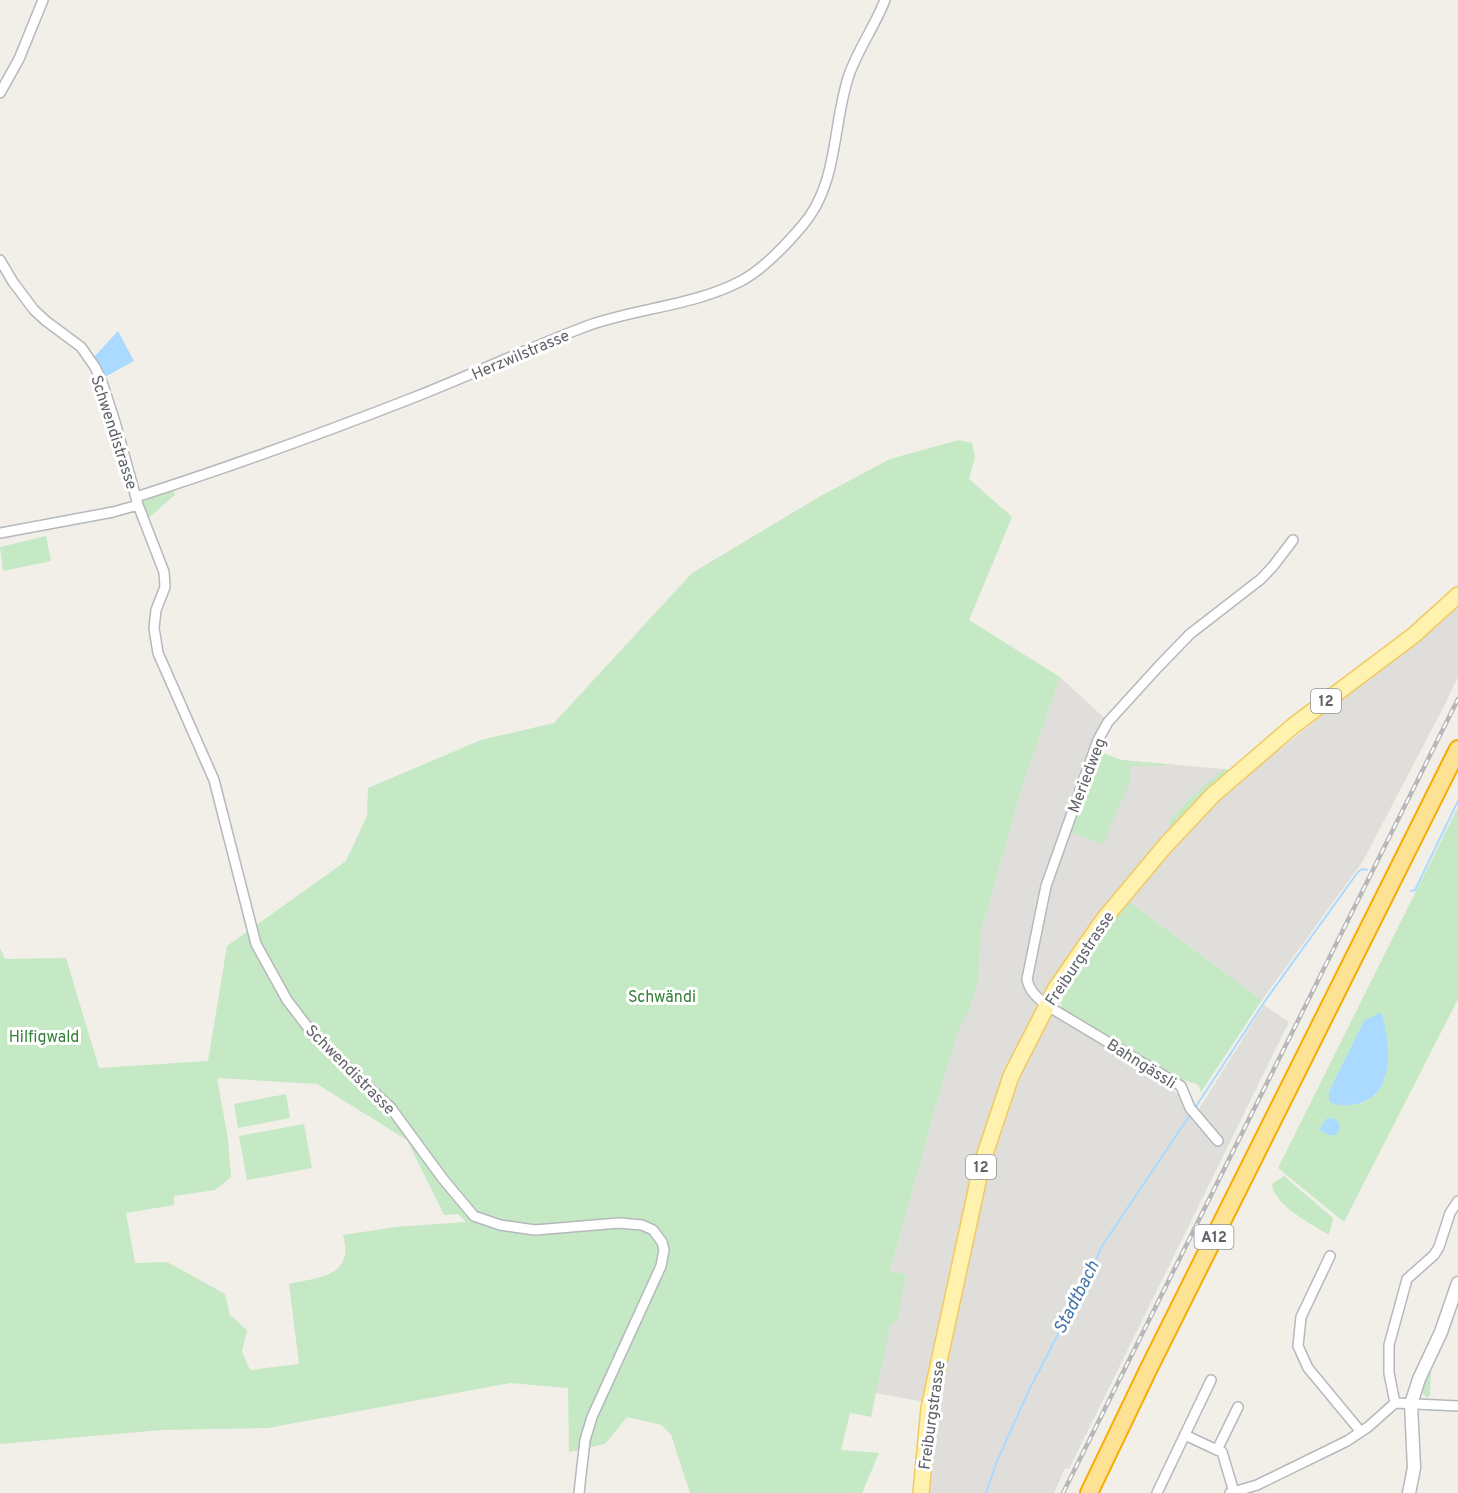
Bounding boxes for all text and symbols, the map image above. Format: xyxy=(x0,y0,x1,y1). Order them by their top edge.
street label: Herzwilstrasse xyxy=(469,326,573,385)
street label: Schwendistrasse xyxy=(85,373,141,492)
road number: 12 xyxy=(1311,689,1341,713)
street label: Meriedweg xyxy=(1064,735,1111,816)
street label: Freiburgstrasse xyxy=(1042,908,1120,1010)
park label: Schwändi xyxy=(628,988,696,1008)
street label: Schwendistrasse xyxy=(300,1021,399,1120)
park label: Hilfigwald xyxy=(9,1028,79,1048)
street label: Bahngässli xyxy=(1102,1035,1179,1094)
road number: 12 xyxy=(966,1155,996,1179)
road number: A12 xyxy=(1194,1225,1234,1249)
water label: Stadtbach xyxy=(1049,1257,1106,1338)
street label: Freiburgstrasse xyxy=(915,1360,951,1471)

